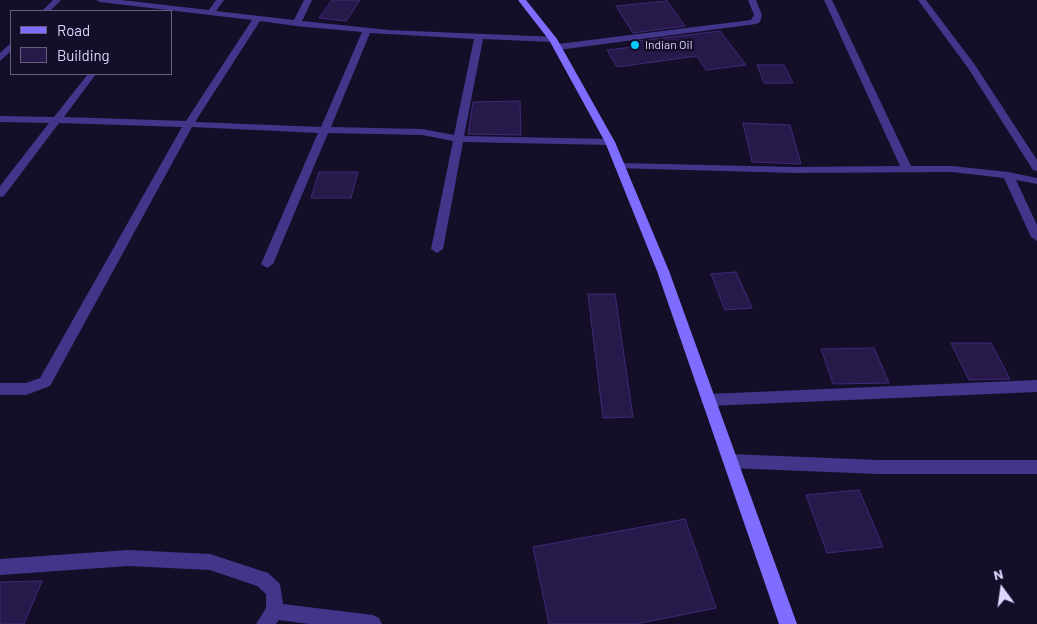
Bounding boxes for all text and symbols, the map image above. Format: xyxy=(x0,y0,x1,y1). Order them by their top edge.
legend xyxy=(10,10,172,75)
text: Road xyxy=(57,21,90,39)
place label: Indian Oil xyxy=(645,38,692,52)
marker: Indian Oil xyxy=(629,39,641,51)
text: Building xyxy=(57,46,110,64)
north arrow xyxy=(977,564,1027,614)
text: N xyxy=(992,565,1005,583)

